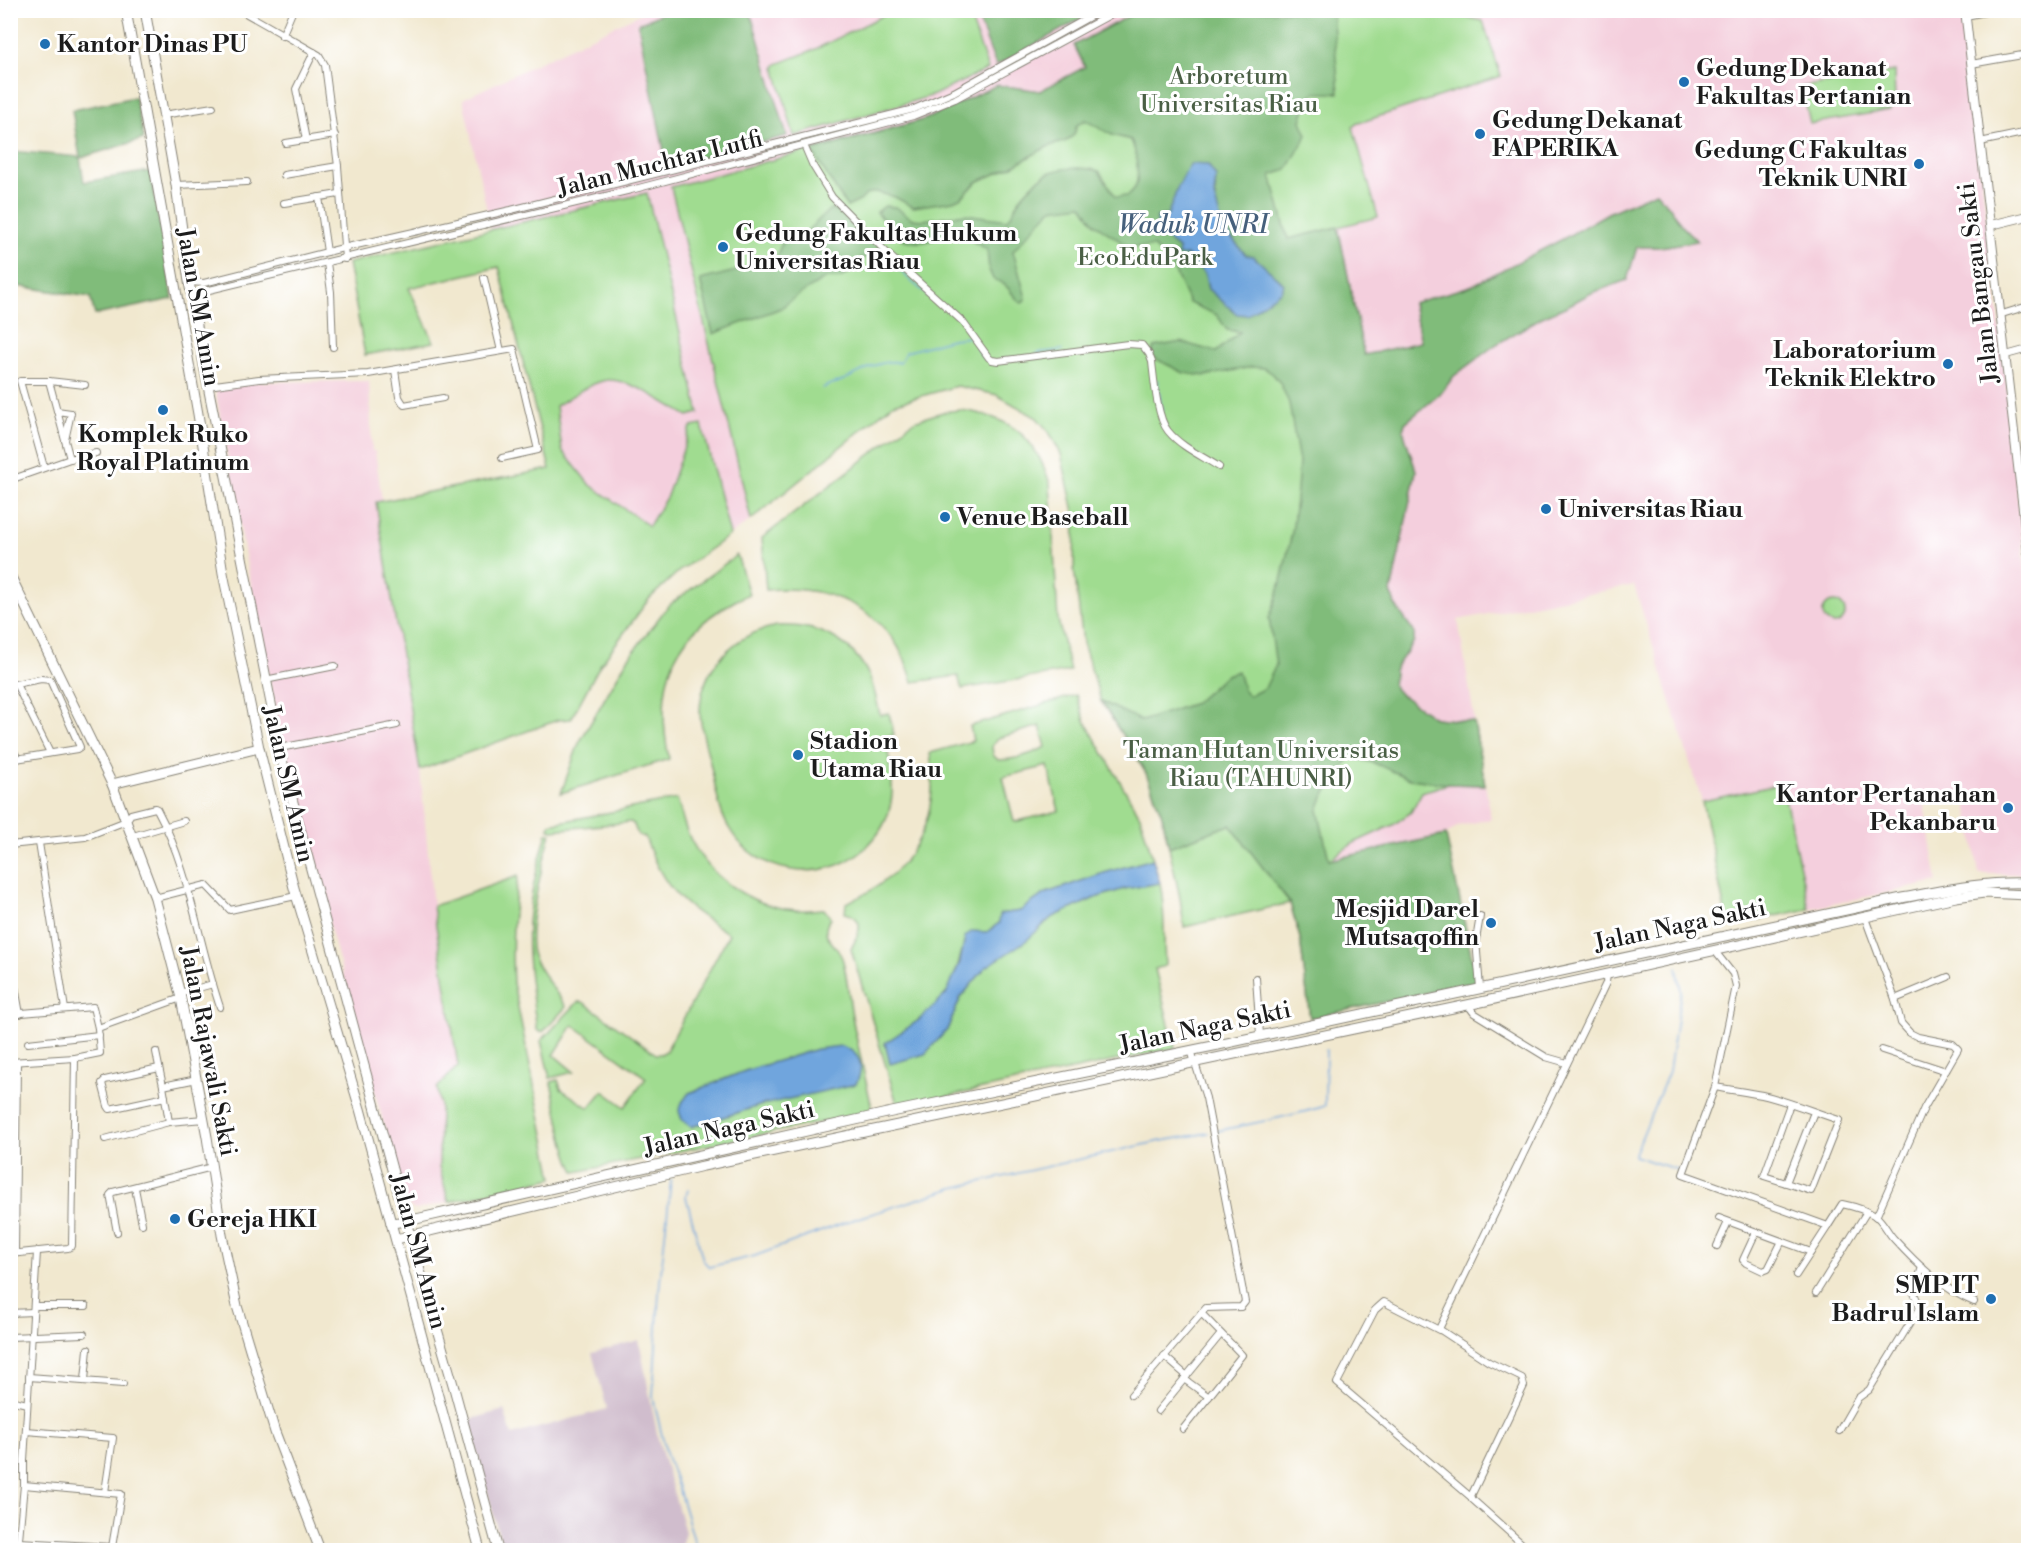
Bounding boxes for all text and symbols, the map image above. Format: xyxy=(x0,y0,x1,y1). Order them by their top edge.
place label: Kantor Dinas PU xyxy=(57,30,248,60)
marker: Kantor Dinas PU xyxy=(38,37,52,51)
place label: Gedung Dekanat Fakultas Pertanian xyxy=(1696,54,1911,112)
park label: Arboretum Universitas Riau xyxy=(1140,62,1318,120)
marker: Gedung Dekanat Fakultas Pertanian xyxy=(1677,75,1691,89)
place label: Gedung Dekanat FAPERIKA xyxy=(1492,106,1683,164)
street label: Jalan Muchtar Lutfi xyxy=(553,124,767,204)
marker: Gedung Dekanat FAPERIKA xyxy=(1473,127,1487,141)
place label: Gedung C Fakultas Teknik UNRI xyxy=(1694,136,1907,194)
marker: Gedung C Fakultas Teknik UNRI xyxy=(1912,157,1926,171)
street label: Jalan Bangau Sakti xyxy=(1952,181,2006,386)
water label: Waduk UNRI xyxy=(1118,209,1270,241)
place label: Gedung Fakultas Hukum Universitas Riau xyxy=(735,219,1017,277)
street label: Jalan SM Amin xyxy=(169,225,227,389)
marker: Gedung Fakultas Hukum Universitas Riau xyxy=(716,240,730,254)
park label: EcoEduPark xyxy=(1077,243,1214,273)
place label: Laboratorium Teknik Elektro xyxy=(1765,336,1936,394)
marker: Laboratorium Teknik Elektro xyxy=(1941,357,1955,371)
marker: Komplek Ruko Royal Platinum xyxy=(156,403,170,417)
place label: Komplek Ruko Royal Platinum xyxy=(77,420,250,478)
place label: Universitas Riau xyxy=(1558,495,1743,525)
marker: Universitas Riau xyxy=(1539,502,1553,516)
place label: Venue Baseball xyxy=(956,503,1128,533)
marker: Venue Baseball xyxy=(938,510,952,524)
street label: Jalan SM Amin xyxy=(255,702,321,866)
place label: Stadion Utama Riau xyxy=(810,727,942,785)
park label: Taman Hutan Universitas Riau (TAHUNRI) xyxy=(1123,736,1399,794)
marker: Stadion Utama Riau xyxy=(791,748,805,762)
place label: Kantor Pertanahan Pekanbaru xyxy=(1776,780,1996,838)
marker: Kantor Pertanahan Pekanbaru xyxy=(2001,801,2015,815)
street label: Jalan Naga Sakti xyxy=(1591,893,1769,959)
place label: Mesjid Darel Mutsaqoffin xyxy=(1334,895,1479,953)
marker: Mesjid Darel Mutsaqoffin xyxy=(1484,916,1498,930)
street label: Jalan Rajawali Sakti xyxy=(173,943,243,1159)
street label: Jalan Naga Sakti xyxy=(1116,995,1294,1061)
street label: Jalan Naga Sakti xyxy=(640,1095,818,1163)
street label: Jalan SM Amin xyxy=(383,1169,453,1333)
place label: Gereja HKI xyxy=(187,1205,317,1235)
marker: Gereja HKI xyxy=(168,1212,182,1226)
place label: SMP IT Badrul Islam xyxy=(1831,1271,1980,1329)
marker: SMP IT Badrul Islam xyxy=(1984,1292,1998,1306)

